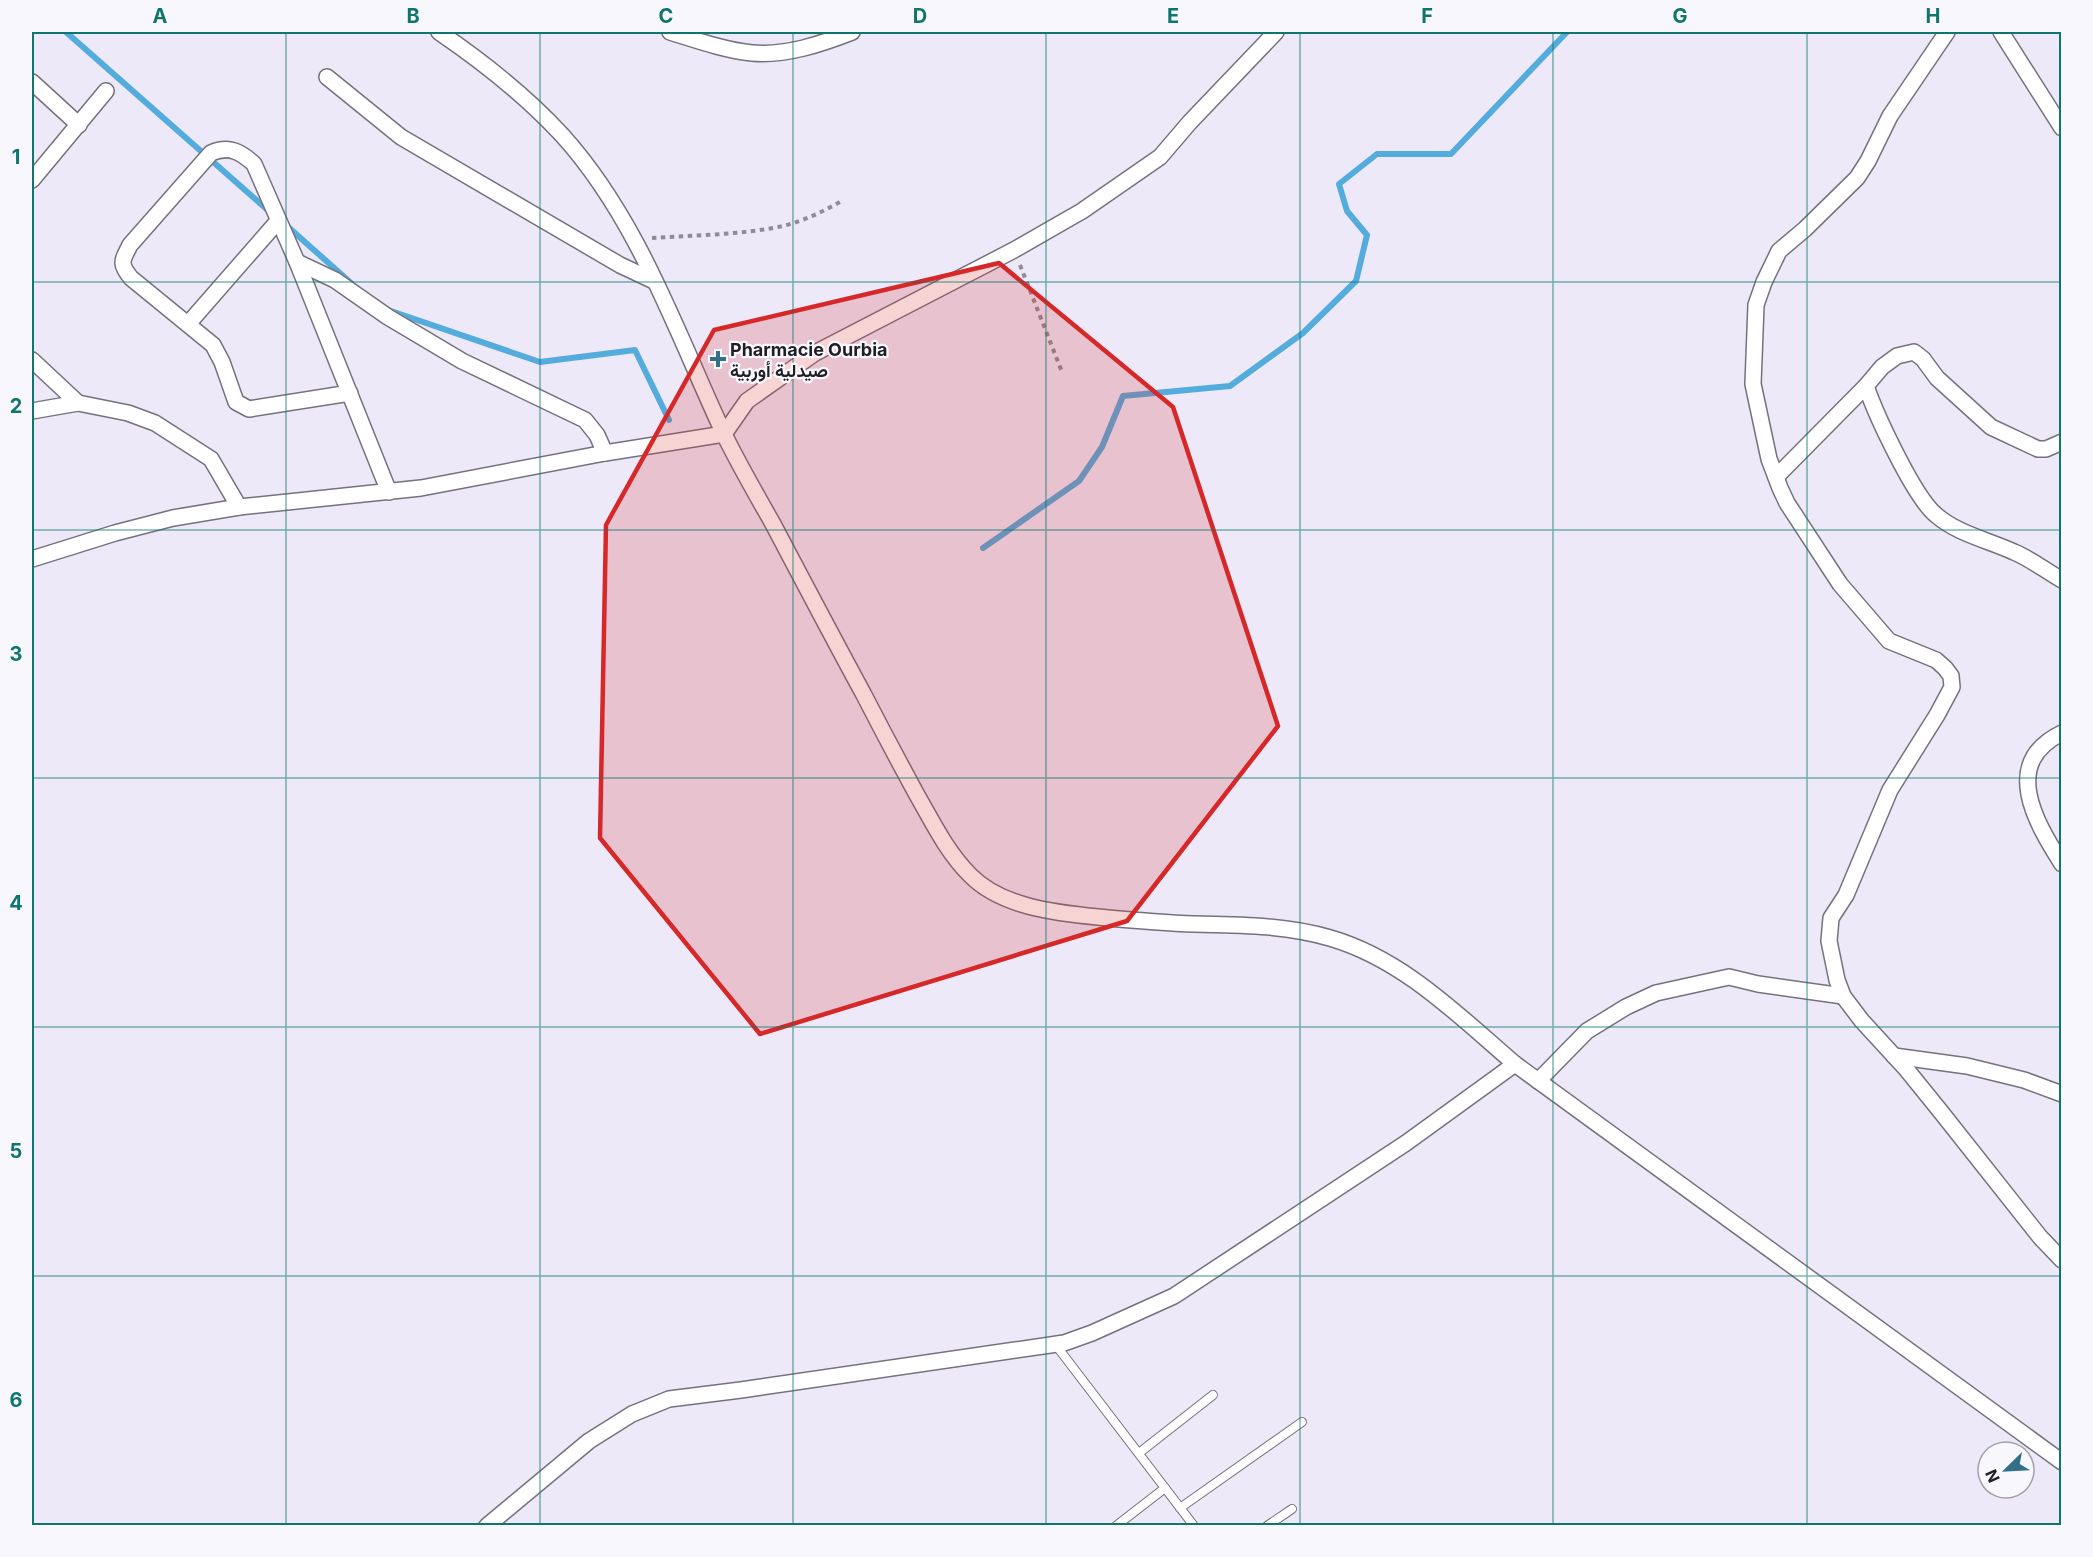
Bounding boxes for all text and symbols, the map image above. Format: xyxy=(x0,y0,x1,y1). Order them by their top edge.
text: A xyxy=(153,4,168,28)
text: B xyxy=(406,4,420,28)
text: C xyxy=(659,4,673,28)
text: D xyxy=(913,4,927,28)
text: E xyxy=(1167,4,1179,28)
text: F xyxy=(1421,4,1433,28)
text: G xyxy=(1672,4,1688,28)
text: H xyxy=(1926,4,1940,28)
text: 1 xyxy=(12,145,20,169)
place label: Pharmacie Ourbia صيدلية أوربية xyxy=(730,339,887,382)
marker: Pharmacie Ourbia صيدلية أوربية xyxy=(711,352,725,366)
text: 2 xyxy=(10,394,22,418)
text: 3 xyxy=(10,642,22,666)
text: 4 xyxy=(9,891,23,915)
text: 5 xyxy=(10,1139,22,1163)
text: 6 xyxy=(10,1388,23,1412)
north arrow xyxy=(1976,1440,2036,1500)
text: N xyxy=(1981,1466,2004,1486)

